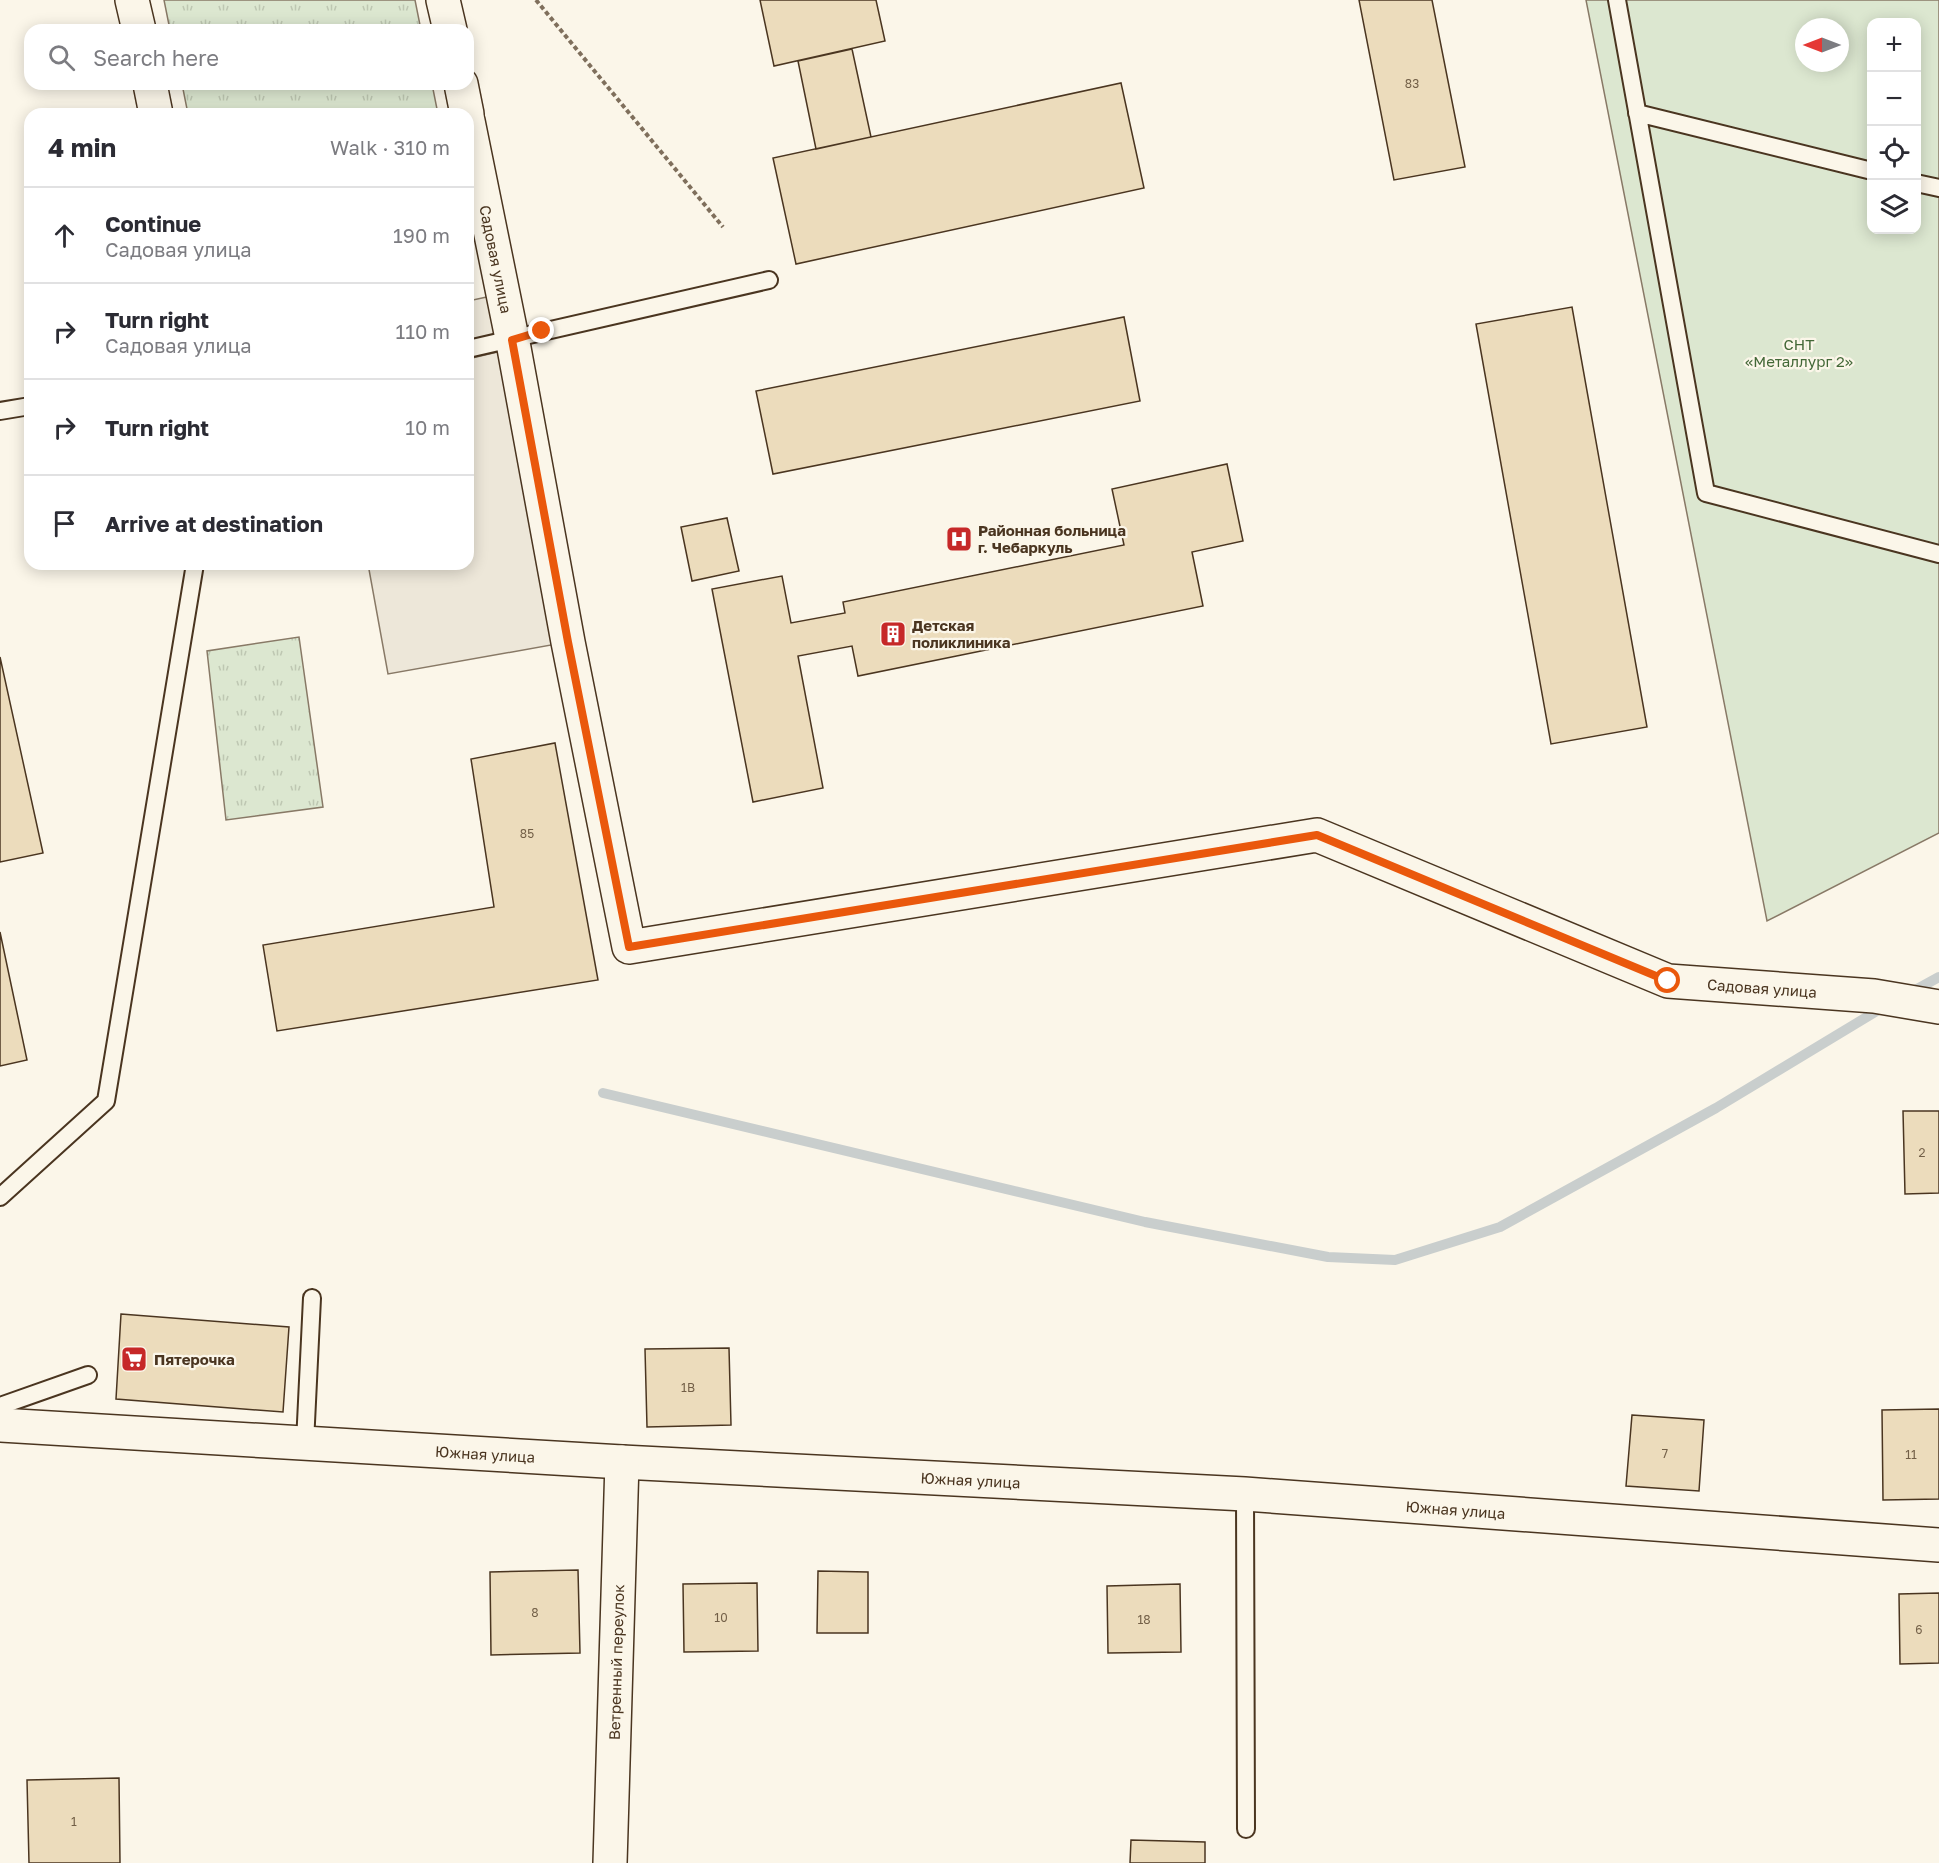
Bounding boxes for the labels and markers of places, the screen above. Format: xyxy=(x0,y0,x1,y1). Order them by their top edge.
place label: Районная больница г. Чебаркуль xyxy=(978,521,1126,556)
hospital icon: Районная больница г. Чебаркуль xyxy=(944,524,974,554)
place label: Детская поликлиника xyxy=(912,616,1011,651)
building icon: Детская поликлиника xyxy=(878,619,908,649)
supermarket icon: Пятерочка xyxy=(119,1344,149,1374)
place label: Пятерочка xyxy=(154,1350,235,1368)

